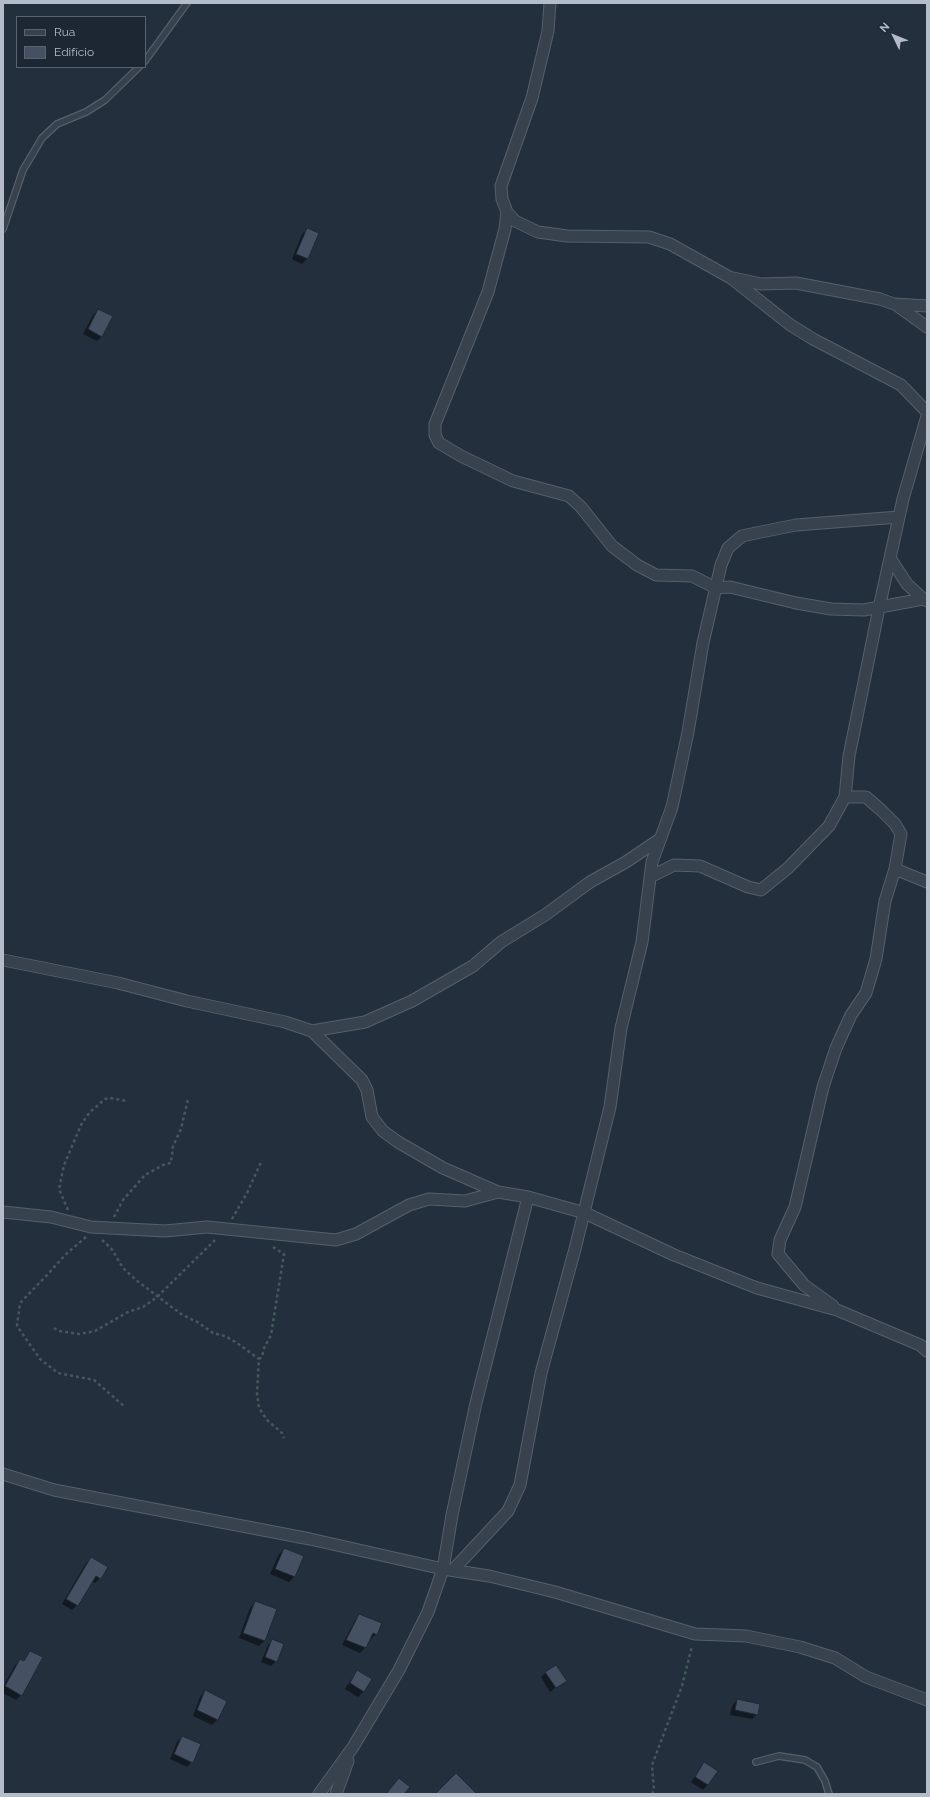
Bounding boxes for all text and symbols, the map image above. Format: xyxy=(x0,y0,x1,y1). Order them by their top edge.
legend xyxy=(16,16,146,68)
north arrow xyxy=(874,16,914,56)
text: N xyxy=(877,20,892,35)
text: Rua xyxy=(54,25,75,39)
text: Edifício xyxy=(54,45,94,59)

